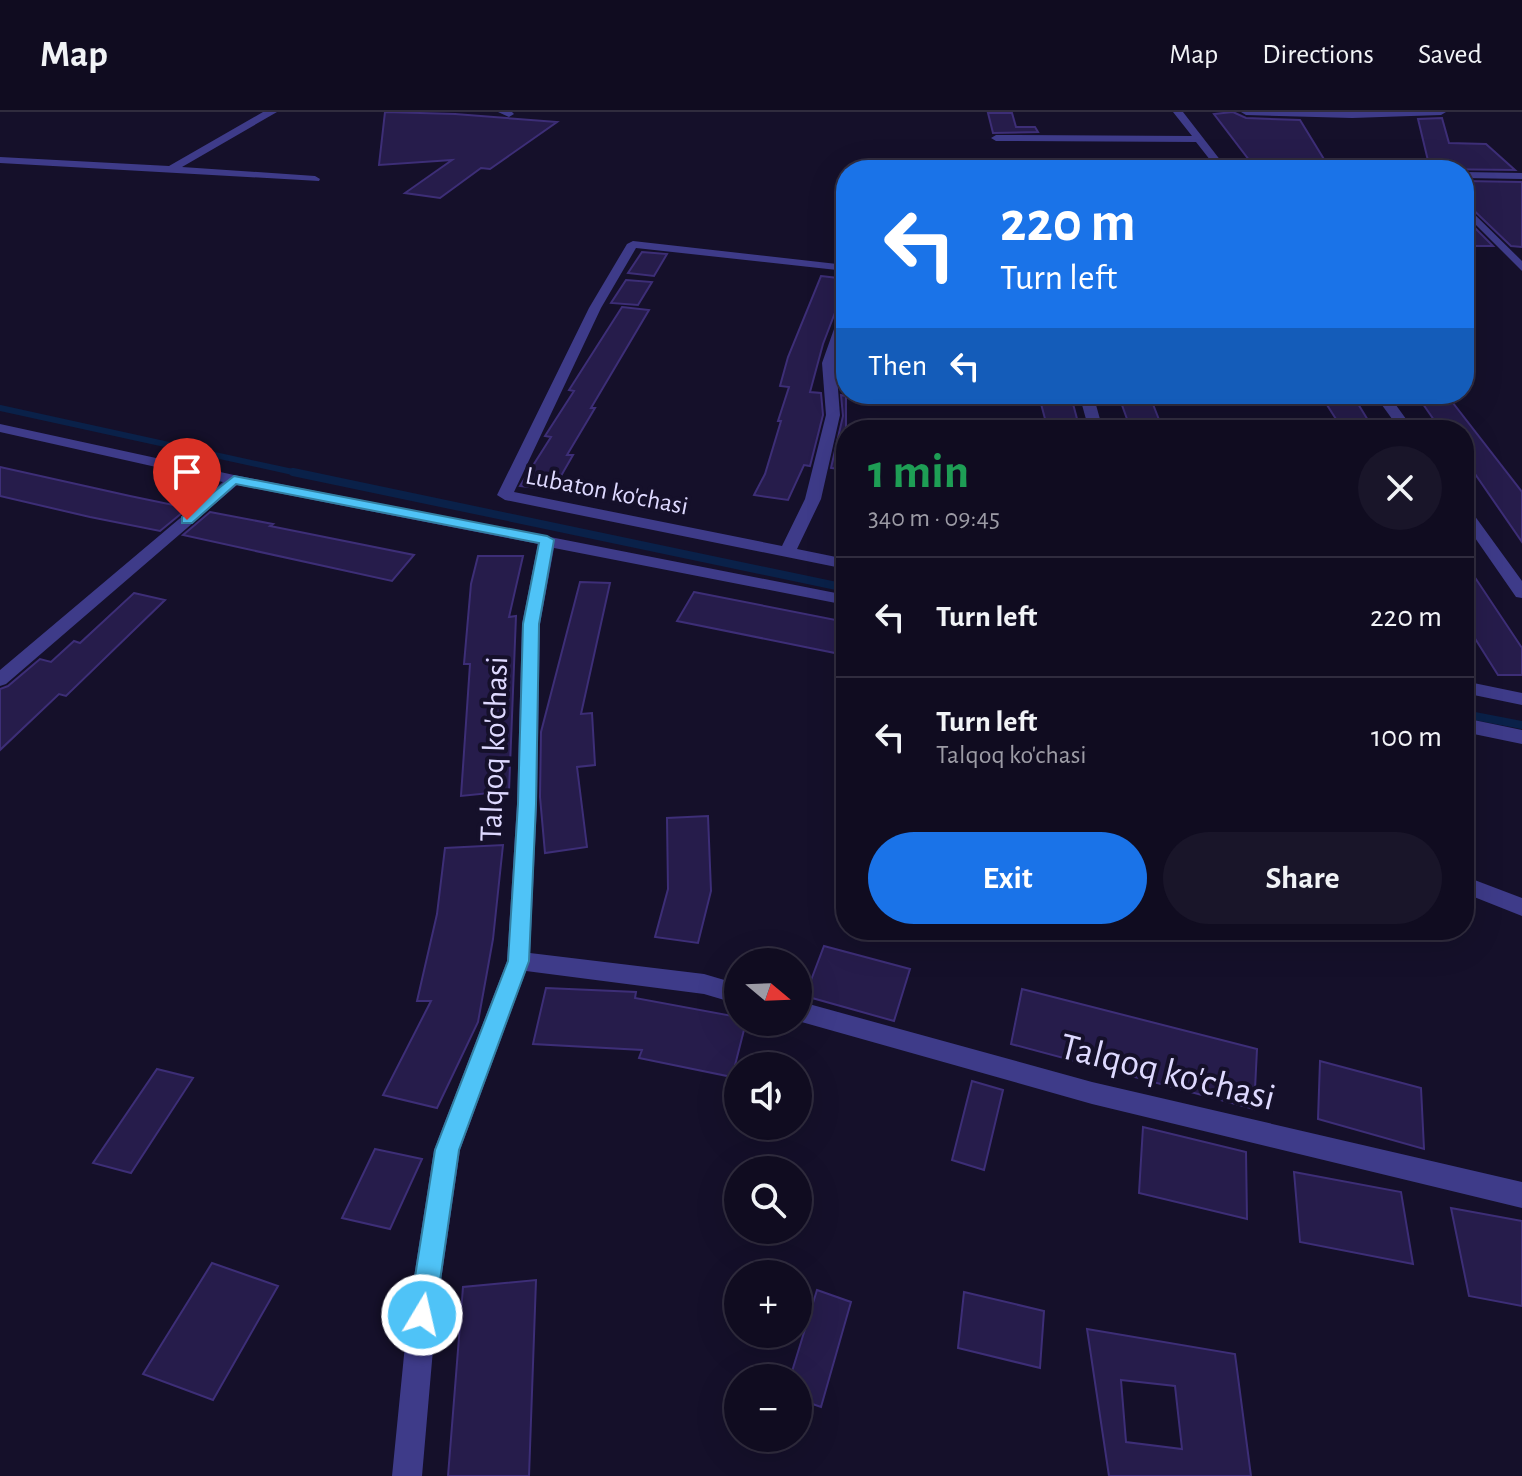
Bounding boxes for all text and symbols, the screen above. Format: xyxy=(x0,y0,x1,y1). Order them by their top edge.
text: Map xyxy=(40,36,108,74)
text: Map xyxy=(1169,41,1218,69)
text: Directions xyxy=(1262,41,1374,69)
text: Saved xyxy=(1418,41,1482,69)
icon: left xyxy=(868,192,972,296)
text: 220 m xyxy=(1000,195,1136,251)
text: Turn left xyxy=(1000,260,1117,296)
icon: left xyxy=(943,344,987,388)
text: Then xyxy=(868,351,927,381)
pin xyxy=(153,438,221,520)
button: close xyxy=(1358,446,1442,530)
text: 1 min xyxy=(868,449,969,497)
icon: arrive xyxy=(165,450,209,494)
street label: Lubaton ko'chasi xyxy=(523,462,690,520)
text: 340 m · 09:45 xyxy=(868,505,1000,531)
icon: left xyxy=(868,595,912,639)
text: Turn left xyxy=(936,602,1037,632)
text: 220 m xyxy=(1370,602,1442,632)
street label: Talqoq ko'chasi xyxy=(475,656,513,842)
text: Turn left xyxy=(936,707,1037,737)
icon: left xyxy=(868,715,912,759)
text: 100 m xyxy=(1371,722,1442,752)
text: Talqoq ko'chasi xyxy=(936,742,1087,768)
button: Exit xyxy=(868,832,1147,924)
button: Share xyxy=(1163,832,1442,924)
north arrow xyxy=(724,948,812,1036)
map controls xyxy=(724,948,812,1452)
street label: Talqoq ko'chasi xyxy=(1056,1028,1279,1118)
button: sound xyxy=(724,1052,812,1140)
button: search xyxy=(724,1156,812,1244)
button: + xyxy=(724,1260,812,1348)
position arrow xyxy=(380,1273,464,1357)
button: − xyxy=(724,1364,812,1452)

